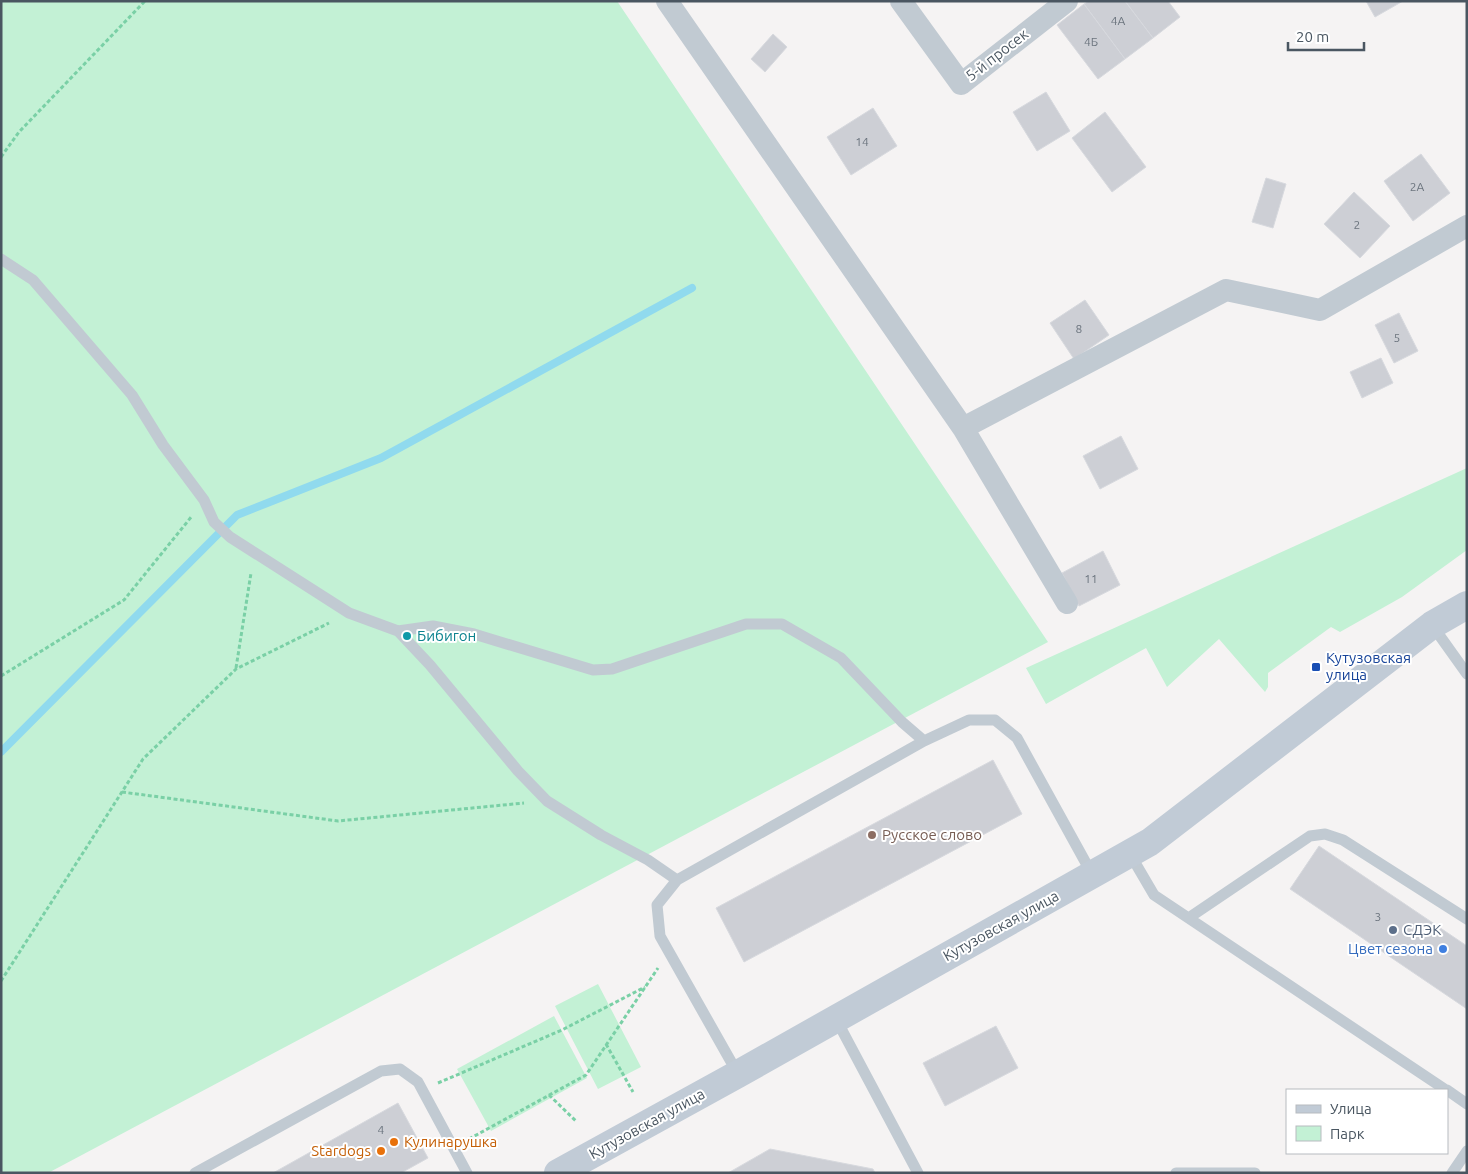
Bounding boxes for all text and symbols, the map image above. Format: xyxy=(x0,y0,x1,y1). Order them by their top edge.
house number: 4А xyxy=(1111,14,1125,27)
scale bar xyxy=(1288,20,1364,52)
street label: 5-й просек xyxy=(962,25,1031,84)
text: 20 m xyxy=(1296,28,1329,45)
house number: 4Б xyxy=(1084,35,1098,48)
house number: 14 xyxy=(855,135,869,148)
house number: 2А xyxy=(1410,180,1424,193)
house number: 2 xyxy=(1354,218,1360,231)
house number: 8 xyxy=(1076,322,1083,335)
house number: 5 xyxy=(1394,331,1400,344)
house number: 11 xyxy=(1084,572,1098,585)
place label: Бибигон xyxy=(417,627,476,644)
marker: Бибигон xyxy=(401,630,413,642)
place label: Кутузовская улица xyxy=(1326,649,1411,683)
marker: Кутузовская улица xyxy=(1310,661,1322,673)
place label: Русское слово xyxy=(882,826,982,843)
marker: Русское слово xyxy=(866,829,878,841)
street label: Кутузовская улица xyxy=(940,887,1062,964)
house number: 3 xyxy=(1375,910,1381,923)
place label: СДЭК xyxy=(1403,921,1441,938)
marker: СДЭК xyxy=(1387,924,1399,936)
place label: Цвет сезона xyxy=(1348,940,1433,957)
marker: Цвет сезона xyxy=(1437,943,1449,955)
street label: Кутузовская улица xyxy=(586,1085,708,1162)
legend xyxy=(1286,1089,1448,1154)
text: Улица xyxy=(1330,1100,1372,1117)
house number: 4 xyxy=(378,1123,385,1136)
text: Парк xyxy=(1330,1125,1365,1142)
place label: Кулинарушка xyxy=(404,1133,497,1150)
marker: Кулинарушка xyxy=(388,1136,400,1148)
place label: Stardogs xyxy=(311,1142,371,1159)
marker: Stardogs xyxy=(375,1145,387,1157)

